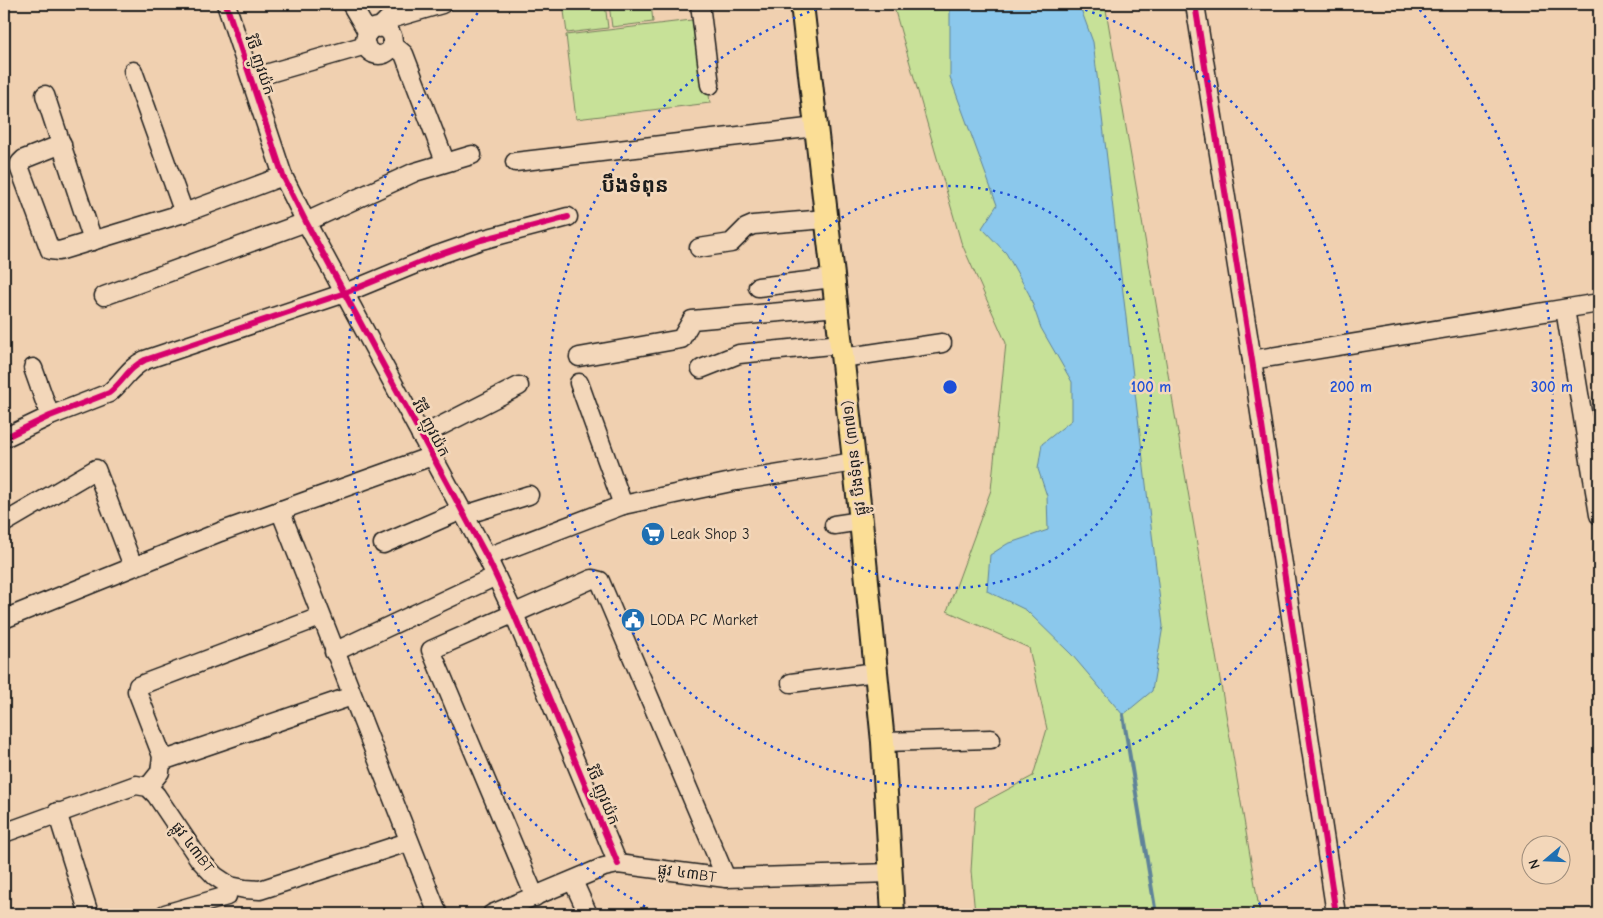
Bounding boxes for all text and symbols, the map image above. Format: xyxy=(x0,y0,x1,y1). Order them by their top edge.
street label: វិថី ញូវយ៉ក xyxy=(238,32,279,99)
district label: បឹងទំពុន xyxy=(601,172,669,197)
centre of rings xyxy=(941,378,959,396)
text: 100 m xyxy=(1131,378,1171,396)
text: 200 m xyxy=(1330,378,1372,396)
text: 300 m xyxy=(1531,378,1573,396)
street label: វិថី ញូវយ៉ក xyxy=(405,396,454,462)
street label: ផ្លូវ បឹងទំពុន (៣៧១) xyxy=(838,399,874,517)
supermarket icon: Leak Shop 3 xyxy=(640,521,666,547)
place label: Leak Shop 3 xyxy=(670,525,750,543)
public building icon: LODA PC Market xyxy=(620,607,646,633)
place label: LODA PC Market xyxy=(650,611,758,629)
street label: វិថី ញូវយ៉ក xyxy=(579,762,624,829)
street label: ផ្លូវ ៤៣BT xyxy=(165,818,218,879)
north arrow xyxy=(1520,836,1570,886)
text: N xyxy=(1525,857,1544,871)
street label: ផ្លូវ ៤៣BT xyxy=(656,860,718,890)

